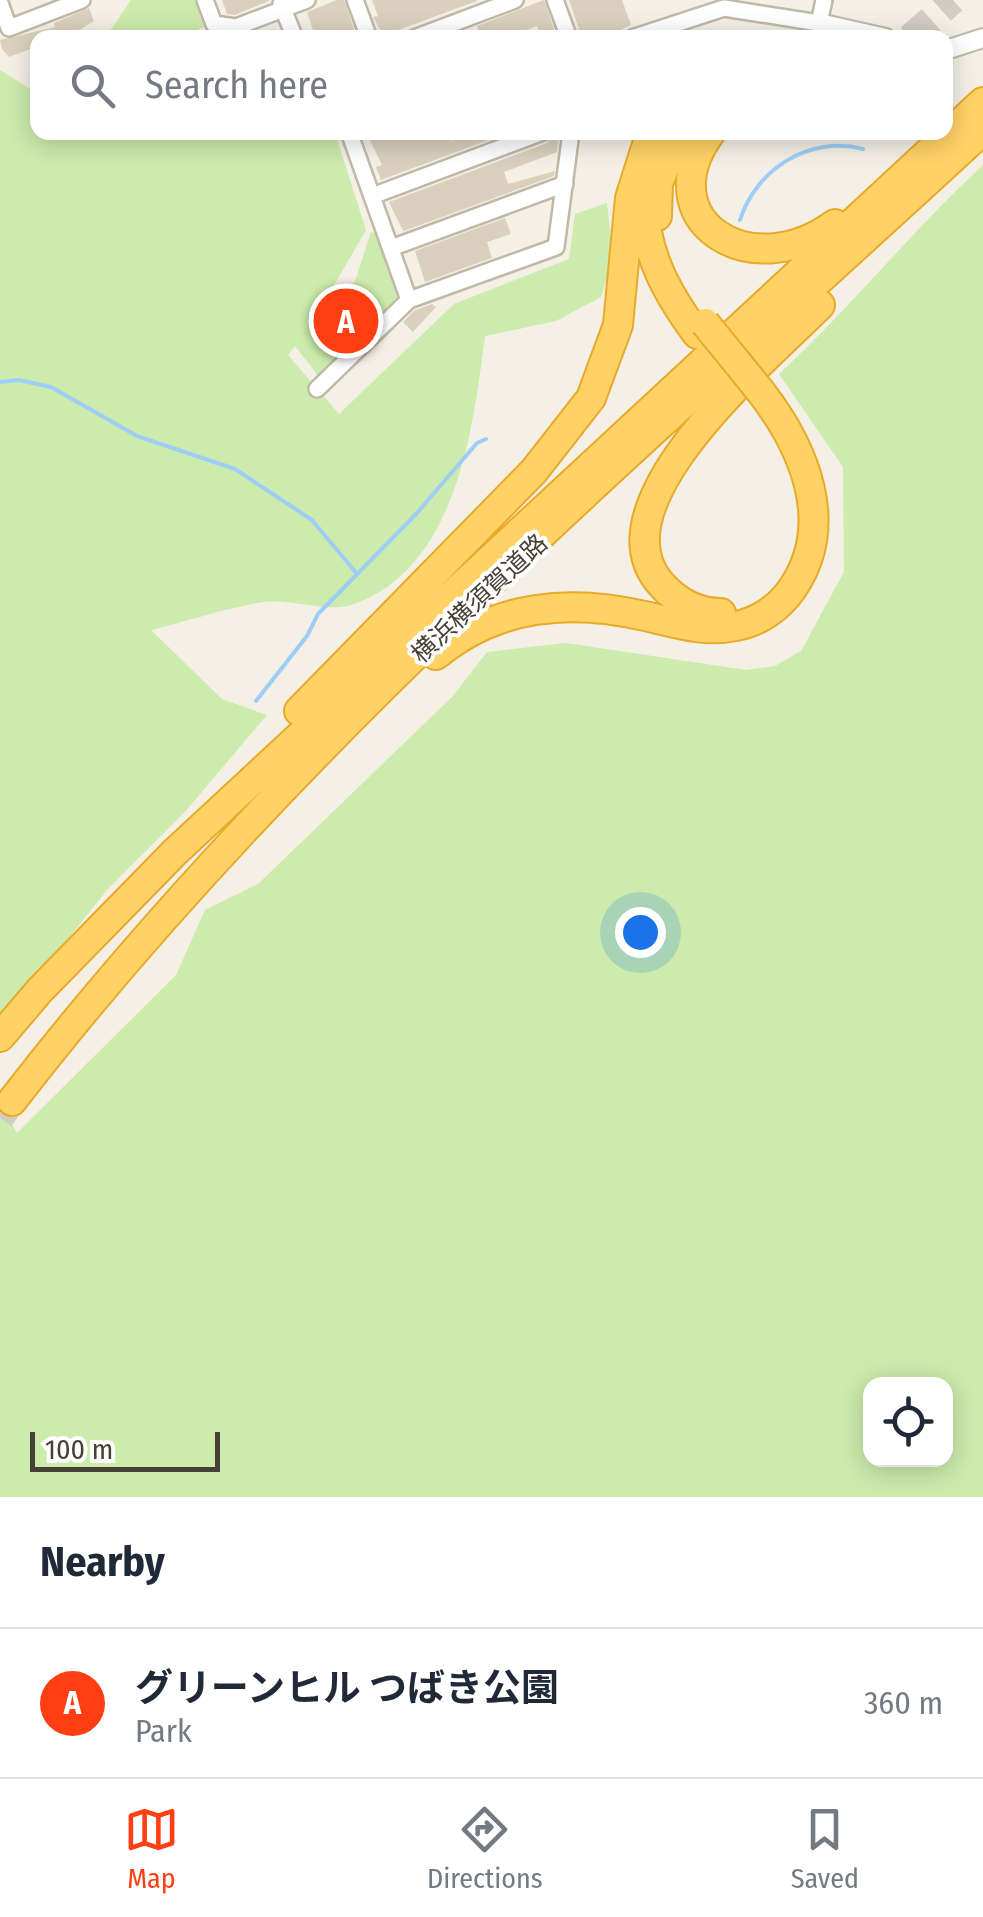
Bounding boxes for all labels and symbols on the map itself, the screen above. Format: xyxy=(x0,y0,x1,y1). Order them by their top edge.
pin: A xyxy=(314,284,378,358)
street label: 横浜横須賀道路 xyxy=(405,528,554,669)
your location xyxy=(615,907,666,958)
scale bar xyxy=(30,1427,220,1472)

